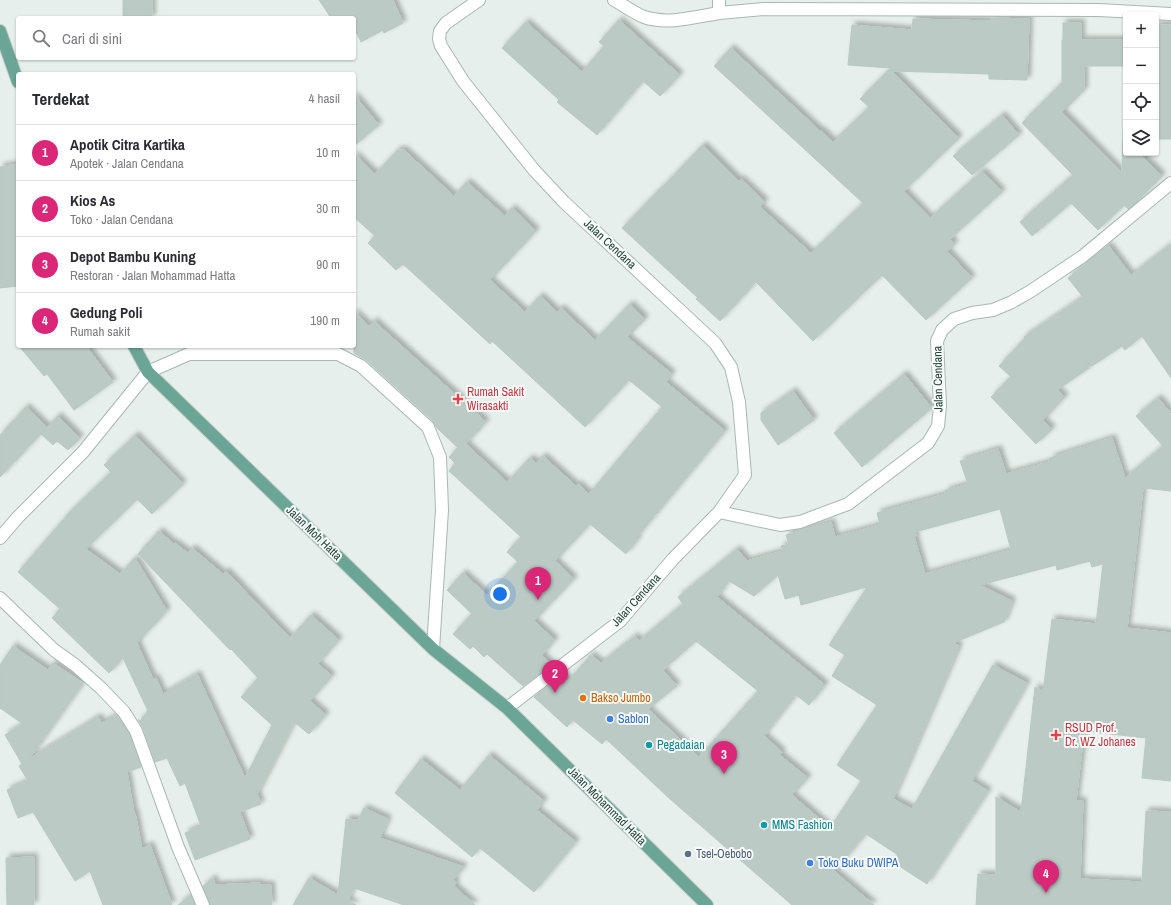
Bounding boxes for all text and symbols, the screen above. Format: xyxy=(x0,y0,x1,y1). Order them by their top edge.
map controls xyxy=(1123,12,1159,156)
button: + xyxy=(1123,12,1159,48)
search box xyxy=(16,16,356,60)
icon: search xyxy=(30,27,52,49)
text: Cari di sini xyxy=(62,28,122,49)
button: − xyxy=(1123,48,1159,84)
button: locate xyxy=(1123,84,1159,120)
text: Terdekat xyxy=(32,87,89,110)
text: 4 hasil xyxy=(309,90,340,107)
button: layers xyxy=(1123,120,1159,156)
text: Apotik Citra Kartika xyxy=(70,134,185,155)
text: 1 xyxy=(42,144,48,161)
text: 10 m xyxy=(316,144,340,161)
text: Apotek · Jalan Cendana xyxy=(70,155,184,172)
text: Kios As xyxy=(70,190,115,211)
text: 2 xyxy=(42,200,48,217)
text: 30 m xyxy=(316,200,340,217)
text: Toko · Jalan Cendana xyxy=(70,211,173,228)
street label: Jalan Cendana xyxy=(580,216,640,273)
text: Depot Bambu Kuning xyxy=(70,246,196,267)
text: 3 xyxy=(42,256,48,273)
text: 90 m xyxy=(316,256,340,273)
text: Restoran · Jalan Mohammad Hatta xyxy=(70,267,235,284)
text: Gedung Poli xyxy=(70,302,142,323)
text: 4 xyxy=(42,312,48,329)
text: 190 m xyxy=(310,312,340,329)
text: Rumah sakit xyxy=(70,323,130,340)
street label: Jalan Cendana xyxy=(929,345,947,412)
place label: Rumah Sakit Wirasakti xyxy=(467,384,524,414)
marker: Rumah Sakit Wirasakti xyxy=(452,393,464,405)
street label: Jalan Moh Hatta xyxy=(283,502,346,564)
pin: 1 xyxy=(525,567,551,600)
street label: Jalan Cendana xyxy=(608,570,664,630)
your location xyxy=(490,584,510,604)
pin: 2 xyxy=(542,660,568,693)
place label: Bakso Jumbo xyxy=(591,690,651,706)
marker: Bakso Jumbo xyxy=(578,693,588,703)
place label: Sablon xyxy=(618,711,649,727)
marker: Sablon xyxy=(605,714,615,724)
place label: RSUD Prof. Dr. WZ Johanes xyxy=(1065,720,1136,750)
marker: RSUD Prof. Dr. WZ Johanes xyxy=(1050,729,1062,741)
place label: Pegadaian xyxy=(657,737,705,753)
marker: Pegadaian xyxy=(644,740,654,750)
pin: 3 xyxy=(711,741,737,774)
street label: Jalan Mohammad Hatta xyxy=(564,763,650,849)
place label: MMS Fashion xyxy=(772,817,833,833)
marker: MMS Fashion xyxy=(759,820,769,830)
place label: Tsel-Oebobo xyxy=(696,846,752,862)
marker: Tsel-Oebobo xyxy=(683,849,693,859)
place label: Toko Buku DWIPA xyxy=(818,855,899,871)
marker: Toko Buku DWIPA xyxy=(805,858,815,868)
pin: 4 xyxy=(1033,860,1059,893)

